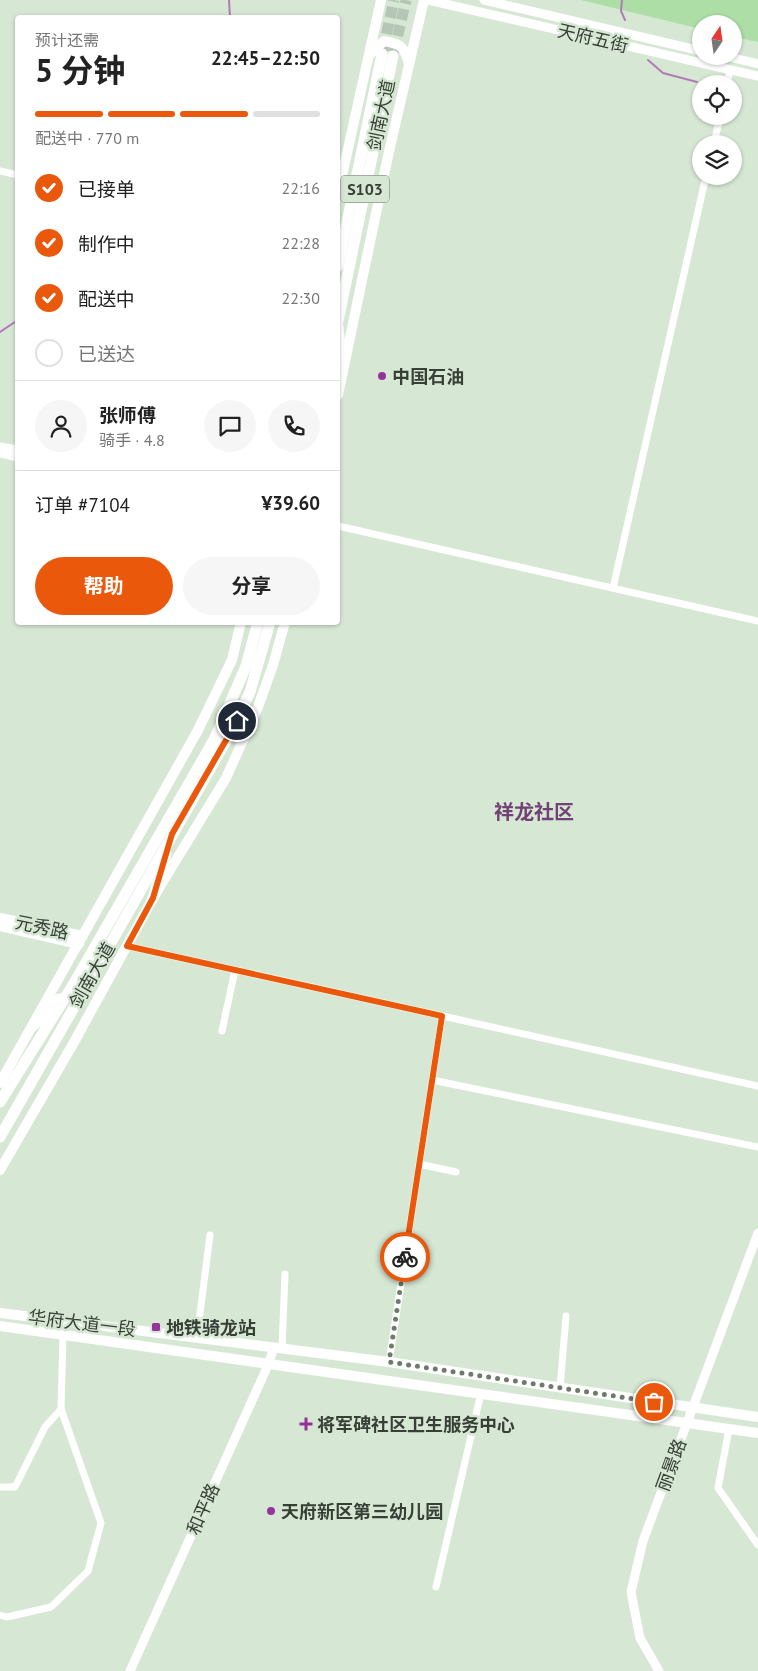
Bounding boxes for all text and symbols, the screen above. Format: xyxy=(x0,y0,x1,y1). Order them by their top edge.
north arrow xyxy=(692,15,742,65)
map controls xyxy=(692,15,742,185)
street label: 天府五街 xyxy=(555,19,631,57)
text: 预计还需 xyxy=(35,30,99,50)
text: 22:45–22:50 xyxy=(211,46,320,70)
text: 5 分钟 xyxy=(35,49,125,91)
button: locate xyxy=(692,75,742,125)
street label: 剑南大道 xyxy=(362,77,400,153)
text: 配送中 · 770 m xyxy=(35,128,139,148)
button: layers xyxy=(692,135,742,185)
icon: check xyxy=(35,174,63,202)
road number: S103 xyxy=(341,175,389,202)
text: 已接单 xyxy=(78,177,135,201)
text: 22:16 xyxy=(282,178,320,198)
icon: check xyxy=(35,229,63,257)
text: 制作中 xyxy=(78,232,135,256)
text: 22:28 xyxy=(282,233,320,253)
icon: check xyxy=(35,284,63,312)
text: 配送中 xyxy=(78,287,135,311)
text: 22:30 xyxy=(282,288,320,308)
text: 已送达 xyxy=(78,342,135,366)
place label: 中国石油 xyxy=(392,365,464,388)
marker: 中国石油 xyxy=(376,370,388,382)
button: person xyxy=(35,400,87,452)
button: chat xyxy=(204,400,256,452)
button: phone xyxy=(268,400,320,452)
text: 张师傅 xyxy=(99,403,156,427)
text: 骑手 · 4.8 xyxy=(99,430,165,450)
text: ¥39.60 xyxy=(261,491,320,515)
text: 订单 #7104 xyxy=(35,493,130,517)
button: 帮助 xyxy=(35,557,173,615)
button: 分享 xyxy=(183,557,320,615)
pin xyxy=(216,700,258,742)
icon: home xyxy=(223,707,251,735)
district label: 祥龙社区 xyxy=(494,799,574,825)
street label: 元秀路 xyxy=(13,910,71,944)
street label: 剑南大道 xyxy=(64,938,120,1012)
courier xyxy=(380,1232,430,1282)
icon: bike xyxy=(391,1243,419,1271)
street label: 华府大道一段 xyxy=(27,1305,137,1341)
place label: 地铁骑龙站 xyxy=(166,1316,256,1339)
marker: 地铁骑龙站 xyxy=(150,1321,162,1333)
pin xyxy=(633,1381,675,1423)
icon: bag xyxy=(640,1388,668,1416)
place label: 将军碑社区卫生服务中心 xyxy=(317,1413,515,1436)
marker: 将军碑社区卫生服务中心 xyxy=(299,1417,313,1431)
street label: 丽景路 xyxy=(651,1436,691,1494)
street label: 和平路 xyxy=(182,1480,224,1538)
place label: 天府新区第三幼儿园 xyxy=(281,1500,443,1523)
marker: 天府新区第三幼儿园 xyxy=(265,1505,277,1517)

